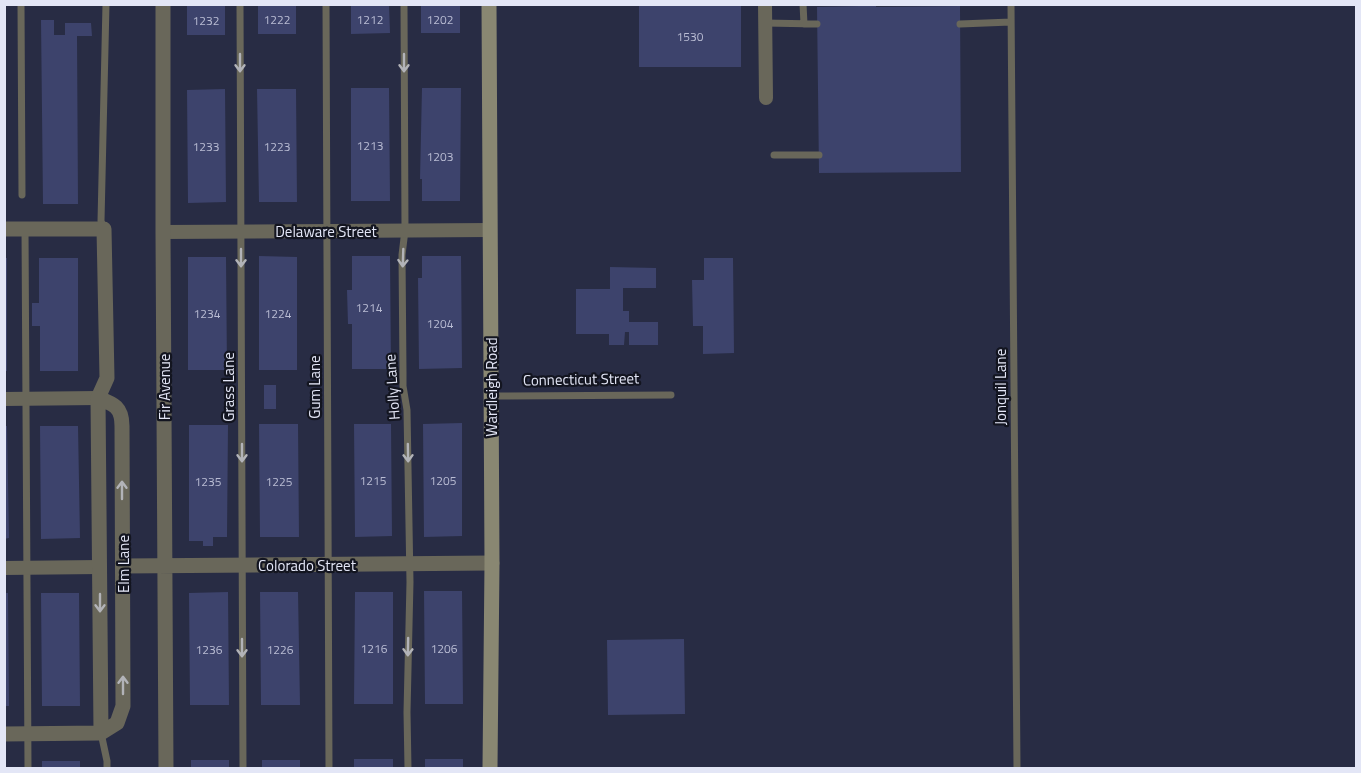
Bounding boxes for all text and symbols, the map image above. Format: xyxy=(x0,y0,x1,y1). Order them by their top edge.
house number: 1222 xyxy=(264,10,290,29)
house number: 1212 xyxy=(357,10,383,29)
house number: 1202 xyxy=(427,10,453,29)
house number: 1232 xyxy=(193,11,219,30)
house number: 1530 xyxy=(677,27,704,46)
one-way arrow xyxy=(234,52,246,72)
one-way arrow xyxy=(398,52,410,72)
house number: 1213 xyxy=(357,136,383,155)
house number: 1233 xyxy=(193,137,219,156)
house number: 1223 xyxy=(264,137,290,156)
house number: 1203 xyxy=(427,147,453,166)
street label: Delaware Street xyxy=(275,220,378,243)
one-way arrow xyxy=(235,247,247,267)
one-way arrow xyxy=(397,247,408,267)
house number: 1214 xyxy=(356,298,383,317)
house number: 1234 xyxy=(194,304,221,323)
house number: 1224 xyxy=(265,304,292,323)
house number: 1204 xyxy=(427,314,454,333)
street label: Wardleigh Road xyxy=(480,337,503,437)
street label: Jonquil Lane xyxy=(989,349,1012,425)
street label: Grass Lane xyxy=(217,352,240,422)
street label: Holly Lane xyxy=(378,353,406,421)
street label: Fir Avenue xyxy=(153,354,176,420)
street label: Gum Lane xyxy=(303,355,326,419)
street label: Connecticut Street xyxy=(523,366,640,392)
one-way arrow xyxy=(236,442,248,462)
one-way arrow xyxy=(402,442,414,462)
house number: 1215 xyxy=(360,471,387,490)
house number: 1205 xyxy=(430,471,457,490)
house number: 1235 xyxy=(195,472,222,491)
house number: 1225 xyxy=(266,472,293,491)
one-way arrow xyxy=(117,480,128,500)
street label: Elm Lane xyxy=(112,535,135,593)
street label: Colorado Street xyxy=(258,554,357,577)
one-way arrow xyxy=(94,593,106,613)
one-way arrow xyxy=(236,637,248,657)
one-way arrow xyxy=(402,637,414,657)
house number: 1216 xyxy=(361,639,388,658)
house number: 1206 xyxy=(431,639,458,658)
house number: 1236 xyxy=(196,640,223,659)
house number: 1226 xyxy=(267,640,294,659)
one-way arrow xyxy=(117,675,129,695)

